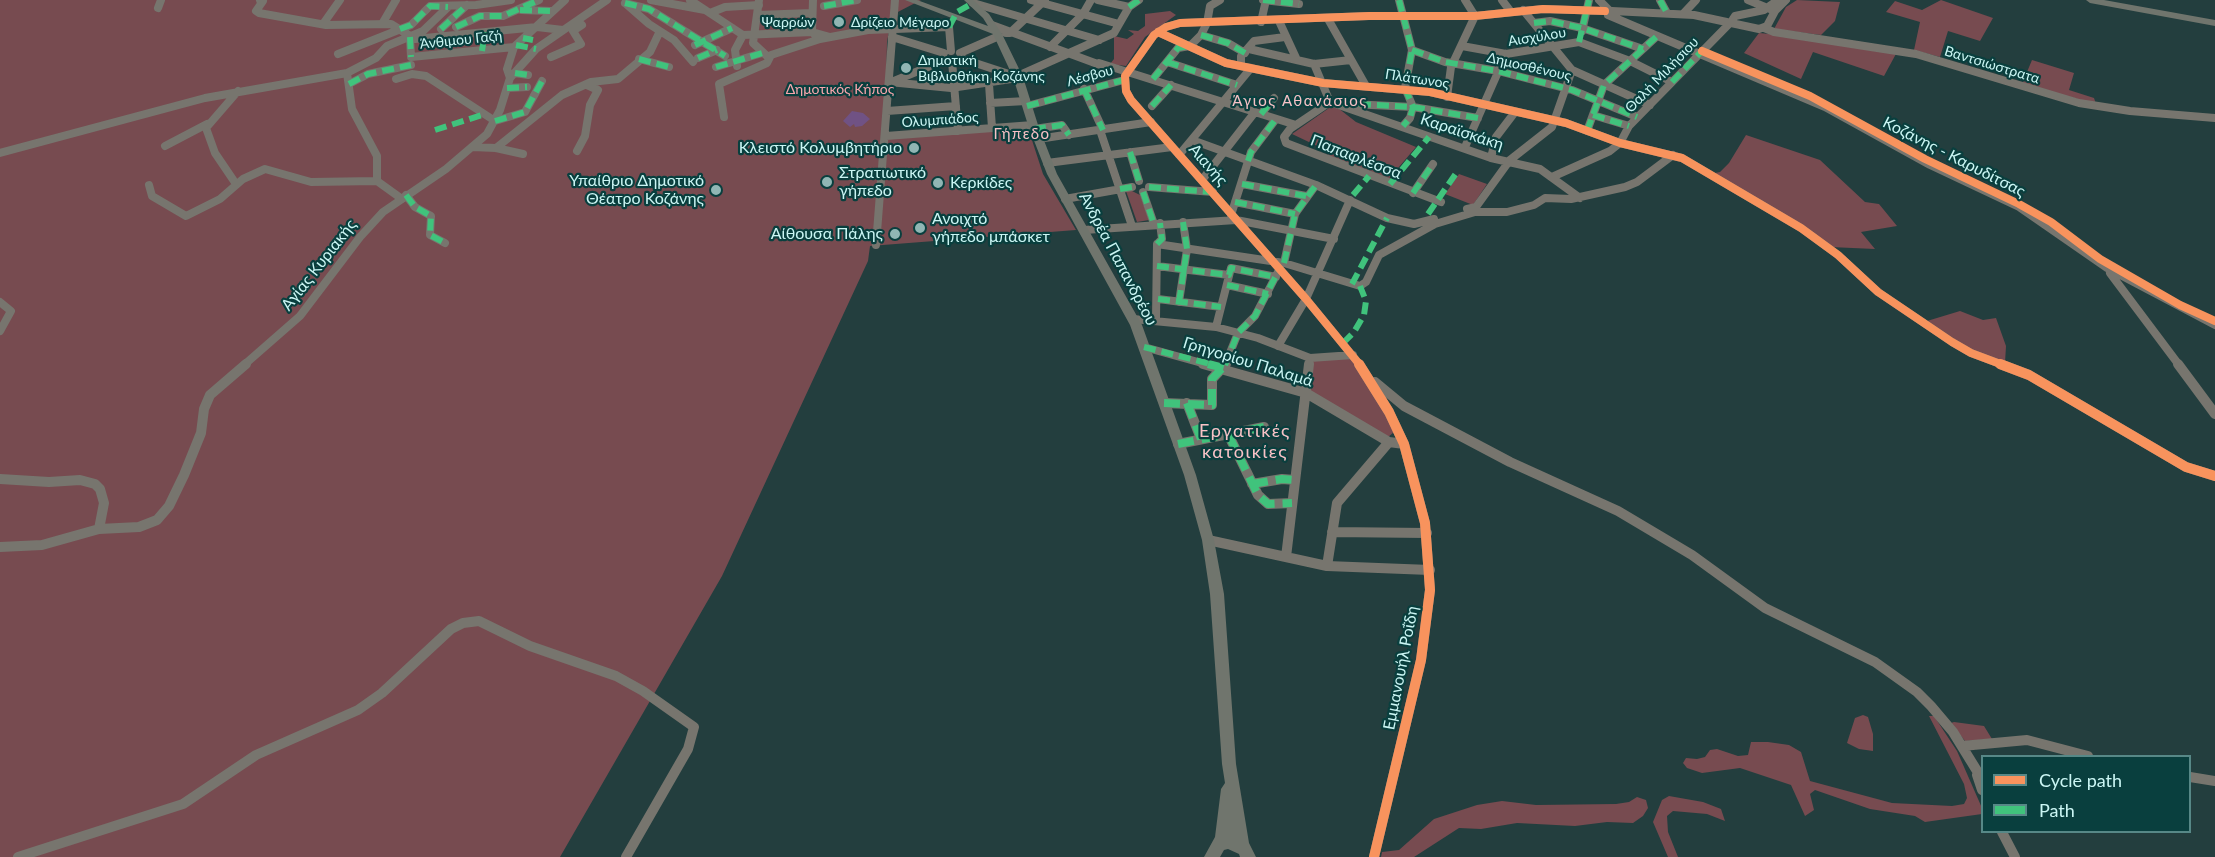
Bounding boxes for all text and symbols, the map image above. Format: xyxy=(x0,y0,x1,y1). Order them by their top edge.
street label: Ψαρρών xyxy=(762,14,814,30)
place label: Δρίζειο Μέγαρο xyxy=(851,14,950,30)
marker: Δρίζειο Μέγαρο xyxy=(832,15,846,29)
street label: Αισχύλου xyxy=(1507,24,1567,50)
street label: Άνθιμου Γαζή xyxy=(419,27,503,53)
street label: Θαλή Μιλήσιου xyxy=(1622,34,1702,116)
street label: Βαντσιώστρατα xyxy=(1942,43,2042,87)
street label: Δημοσθένους xyxy=(1485,49,1573,85)
place label: Δημοτική Βιβλιοθήκη Κοζάνης xyxy=(918,52,1045,84)
marker: Δημοτική Βιβλιοθήκη Κοζάνης xyxy=(899,61,913,75)
street label: Λέσβου xyxy=(1065,62,1115,90)
street label: Πλάτωνος xyxy=(1384,66,1450,92)
park label: Δημοτικός Κήπος xyxy=(786,81,894,97)
district label: Άγιος Αθανάσιος xyxy=(1232,92,1368,110)
street label: Ολυμπιάδος xyxy=(901,109,979,131)
street label: Καραϊσκάκη xyxy=(1418,110,1506,154)
street label: Κοζάνης - Καρυδίτσας xyxy=(1880,113,2028,201)
district label: Γήπεδο xyxy=(993,125,1051,143)
street label: Παπαφλέσσα xyxy=(1308,131,1404,183)
place label: Κλειστό Κολυμβητήριο xyxy=(739,138,902,158)
street label: Αιανής xyxy=(1185,140,1231,190)
marker: Κλειστό Κολυμβητήριο xyxy=(907,141,921,155)
place label: Στρατιωτικό γήπεδο xyxy=(839,163,926,201)
place label: Υπαίθριο Δημοτικό Θέατρο Κοζάνης xyxy=(569,171,704,209)
place label: Κερκίδες xyxy=(950,173,1012,193)
marker: Στρατιωτικό γήπεδο xyxy=(820,175,834,189)
marker: Κερκίδες xyxy=(931,176,945,190)
marker: Υπαίθριο Δημοτικό Θέατρο Κοζάνης xyxy=(709,183,723,197)
street label: Ανδρέα Παπανδρέου xyxy=(1075,189,1161,329)
place label: Ανοιχτό γήπεδο μπάσκετ xyxy=(932,209,1050,247)
street label: Αγίας Κυριακής xyxy=(277,216,361,314)
marker: Ανοιχτό γήπεδο μπάσκετ xyxy=(913,221,927,235)
place label: Αίθουσα Πάλης xyxy=(771,224,883,244)
marker: Αίθουσα Πάλης xyxy=(888,227,902,241)
street label: Γρηγορίου Παλαμά xyxy=(1181,333,1315,391)
district label: Εργατικές κατοικίες xyxy=(1199,420,1291,462)
street label: Εμμανουήλ Ροΐδη xyxy=(1380,604,1422,732)
legend xyxy=(1981,755,2191,833)
text: Cycle path xyxy=(2039,769,2122,791)
text: Path xyxy=(2039,799,2075,821)

